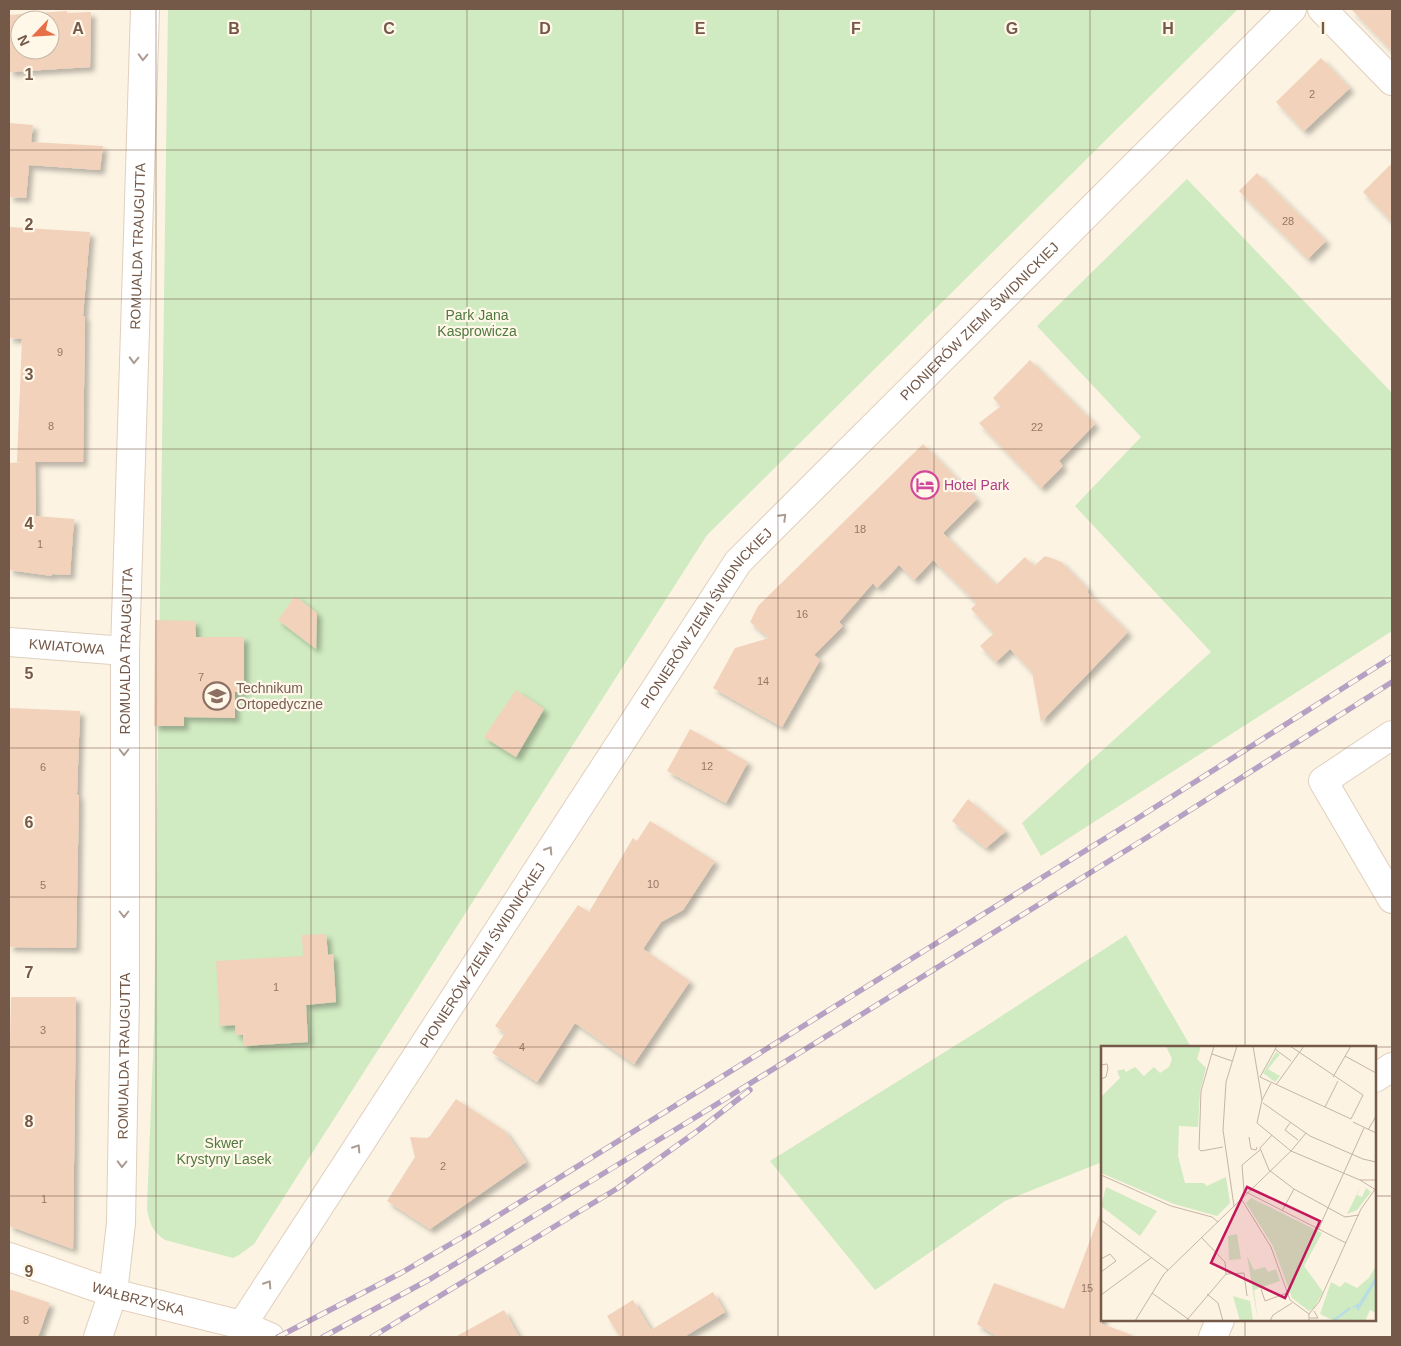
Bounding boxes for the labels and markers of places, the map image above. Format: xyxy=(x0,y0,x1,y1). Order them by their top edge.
hotel icon: Hotel Park xyxy=(910,470,940,500)
place label: Hotel Park xyxy=(944,477,1010,493)
place label: Technikum Ortopedyczne xyxy=(236,680,323,712)
school or university icon: Technikum Ortopedyczne xyxy=(202,681,232,711)

